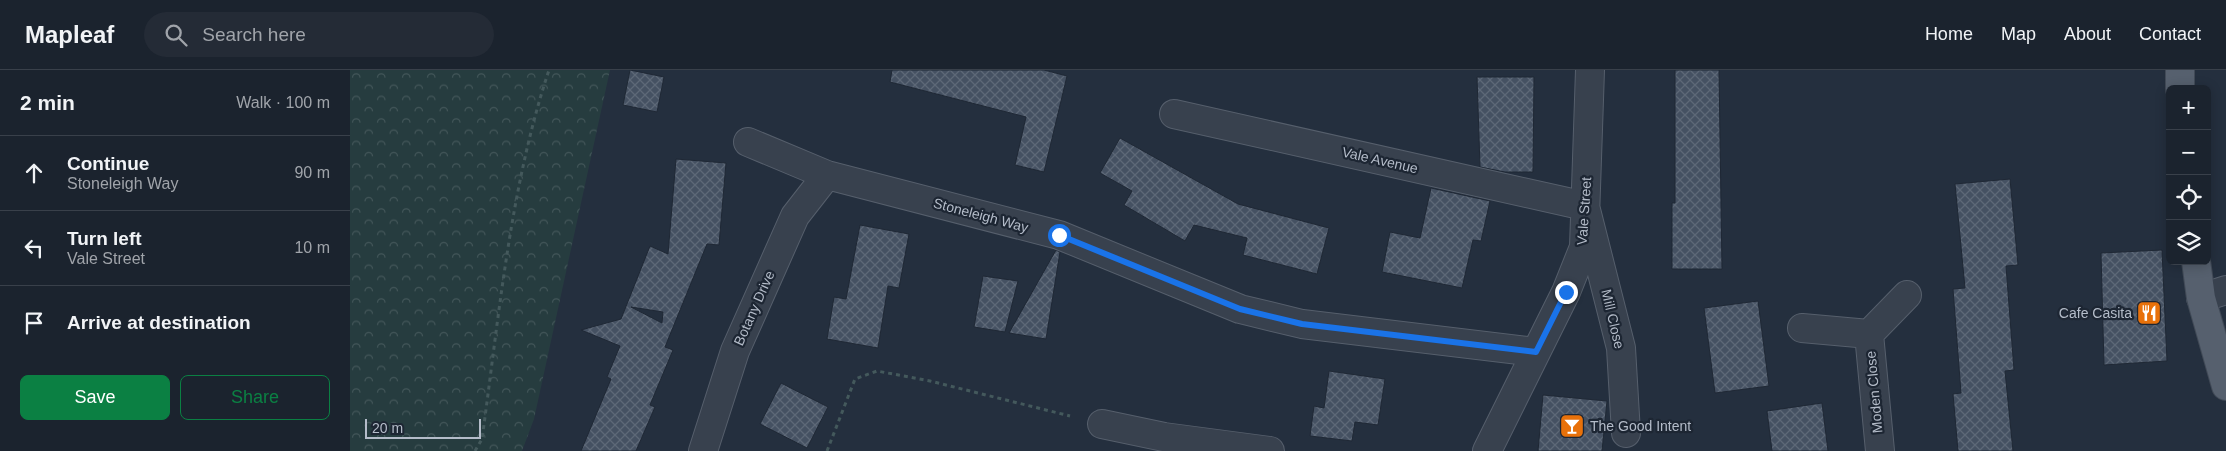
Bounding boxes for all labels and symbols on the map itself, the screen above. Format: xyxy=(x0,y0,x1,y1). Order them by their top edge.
street label: Vale Avenue xyxy=(1341,144,1420,177)
street label: Vale Street xyxy=(1574,176,1594,246)
street label: Stoneleigh Way xyxy=(932,195,1030,235)
route start xyxy=(1048,224,1071,247)
street label: Botany Drive xyxy=(730,268,778,348)
route end xyxy=(1555,281,1578,304)
street label: Mill Close xyxy=(1598,288,1628,351)
restaurant icon: Cafe Casita xyxy=(2136,300,2162,326)
place label: Cafe Casita xyxy=(2059,305,2132,321)
street label: Moden Close xyxy=(1862,350,1886,434)
bar icon: The Good Intent xyxy=(1559,413,1585,439)
scale bar xyxy=(365,416,481,439)
place label: The Good Intent xyxy=(1590,418,1691,434)

